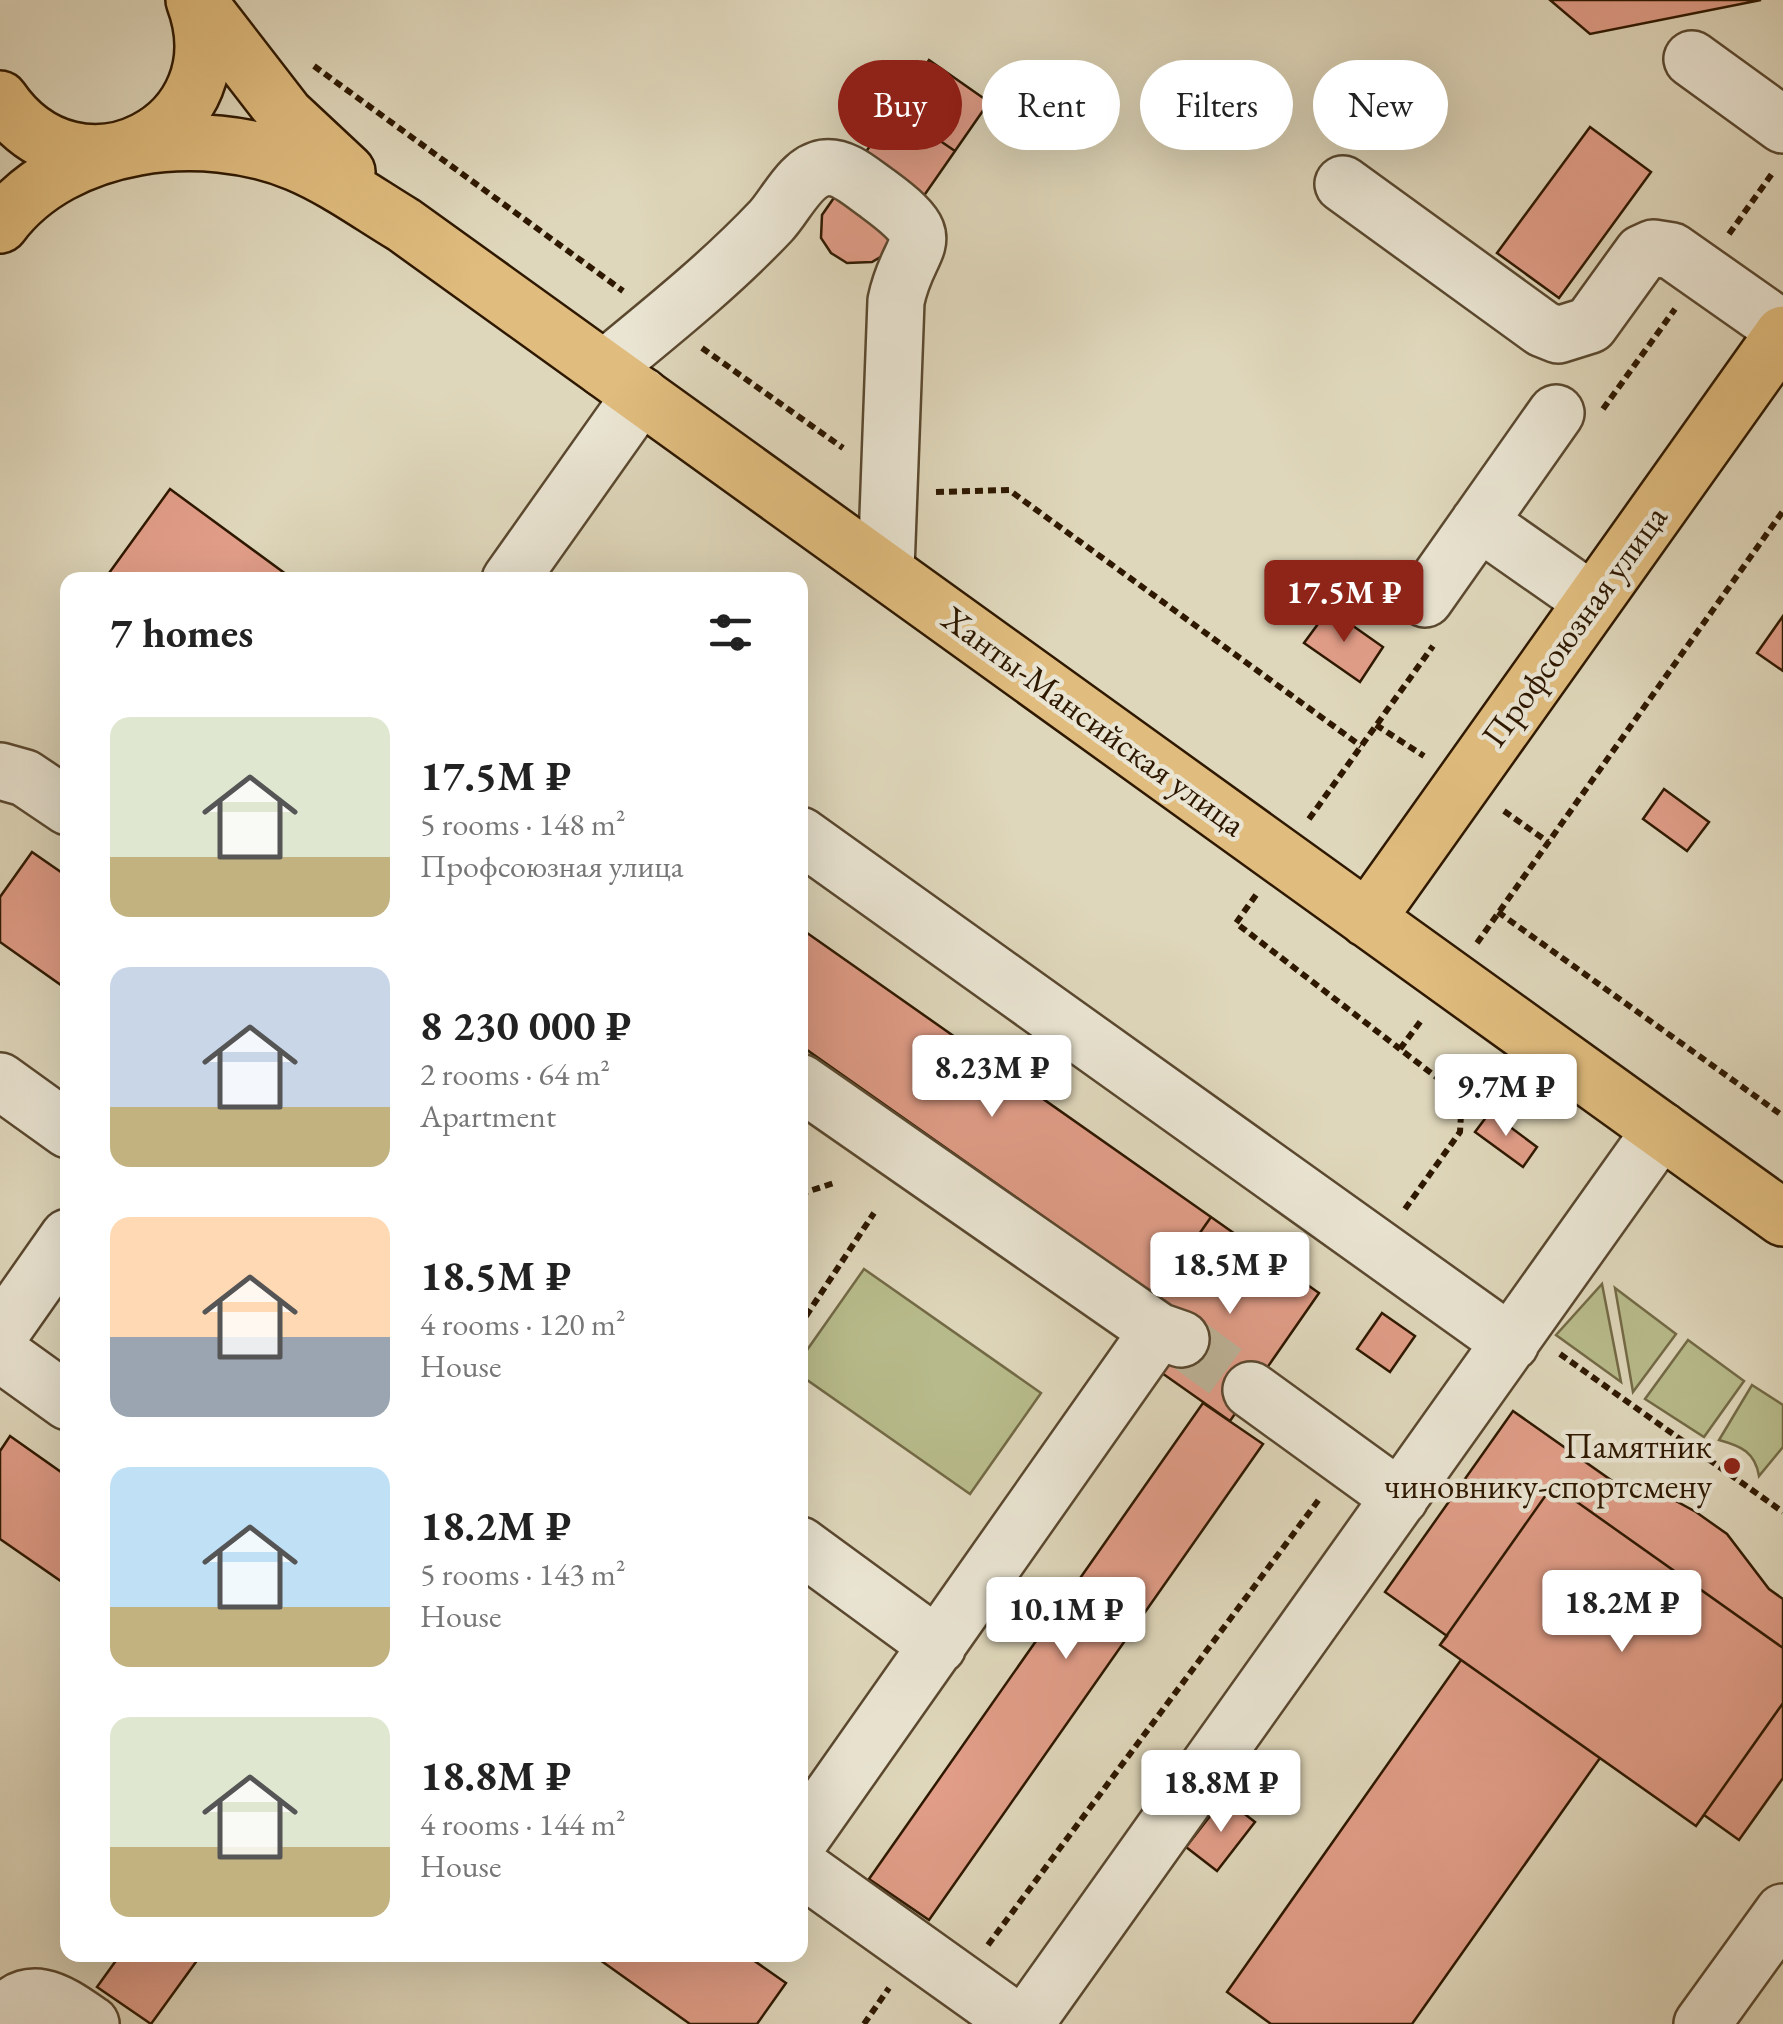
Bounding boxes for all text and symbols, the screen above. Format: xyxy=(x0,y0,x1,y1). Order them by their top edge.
chip: Buy xyxy=(838,60,962,150)
chip: Rent xyxy=(982,60,1120,150)
chip: Filters xyxy=(1140,60,1293,150)
chip: New xyxy=(1313,60,1448,150)
street label: Профсоюзная улица xyxy=(1471,496,1677,756)
pin: 17.5M ₽ xyxy=(1252,560,1436,645)
text: 17.5M ₽ xyxy=(1286,571,1402,613)
street label: Ханты-Мансийская улица xyxy=(932,595,1255,847)
text: 7 homes xyxy=(110,605,253,660)
icon: filters xyxy=(703,605,758,660)
text: 17.5M ₽ xyxy=(420,748,571,803)
icon: home xyxy=(190,757,310,877)
text: 5 rooms · 148 m² xyxy=(420,803,626,845)
text: Профсоюзная улица xyxy=(420,845,684,887)
text: 8 230 000 ₽ xyxy=(420,998,631,1053)
icon: home xyxy=(190,1007,310,1127)
pin: 8.23M ₽ xyxy=(900,1035,1084,1120)
text: 8.23M ₽ xyxy=(934,1046,1050,1088)
text: 2 rooms · 64 m² xyxy=(420,1053,610,1095)
pin: 9.7M ₽ xyxy=(1425,1054,1587,1139)
text: 9.7M ₽ xyxy=(1457,1065,1555,1107)
text: Apartment xyxy=(420,1095,556,1137)
pin: 18.5M ₽ xyxy=(1138,1232,1322,1317)
text: 18.5M ₽ xyxy=(1172,1243,1288,1285)
text: 18.5M ₽ xyxy=(420,1248,571,1303)
icon: home xyxy=(190,1257,310,1377)
text: 4 rooms · 120 m² xyxy=(420,1303,626,1345)
text: House xyxy=(420,1345,501,1387)
place label: Памятник чиновнику-спортсмену xyxy=(1385,1423,1713,1509)
marker: Памятник чиновнику-спортсмену xyxy=(1721,1455,1743,1477)
text: 18.2M ₽ xyxy=(420,1498,571,1553)
icon: home xyxy=(190,1507,310,1627)
text: 5 rooms · 143 m² xyxy=(420,1553,626,1595)
pin: 18.2M ₽ xyxy=(1530,1570,1714,1655)
pin: 10.1M ₽ xyxy=(974,1577,1158,1662)
text: 18.2M ₽ xyxy=(1564,1581,1680,1623)
text: 10.1M ₽ xyxy=(1008,1588,1124,1630)
text: House xyxy=(420,1595,501,1637)
text: 18.8M ₽ xyxy=(420,1748,571,1803)
pin: 18.8M ₽ xyxy=(1129,1750,1313,1835)
icon: home xyxy=(190,1757,310,1877)
text: 18.8M ₽ xyxy=(1163,1761,1279,1803)
text: 4 rooms · 144 m² xyxy=(420,1803,626,1845)
text: House xyxy=(420,1845,501,1887)

